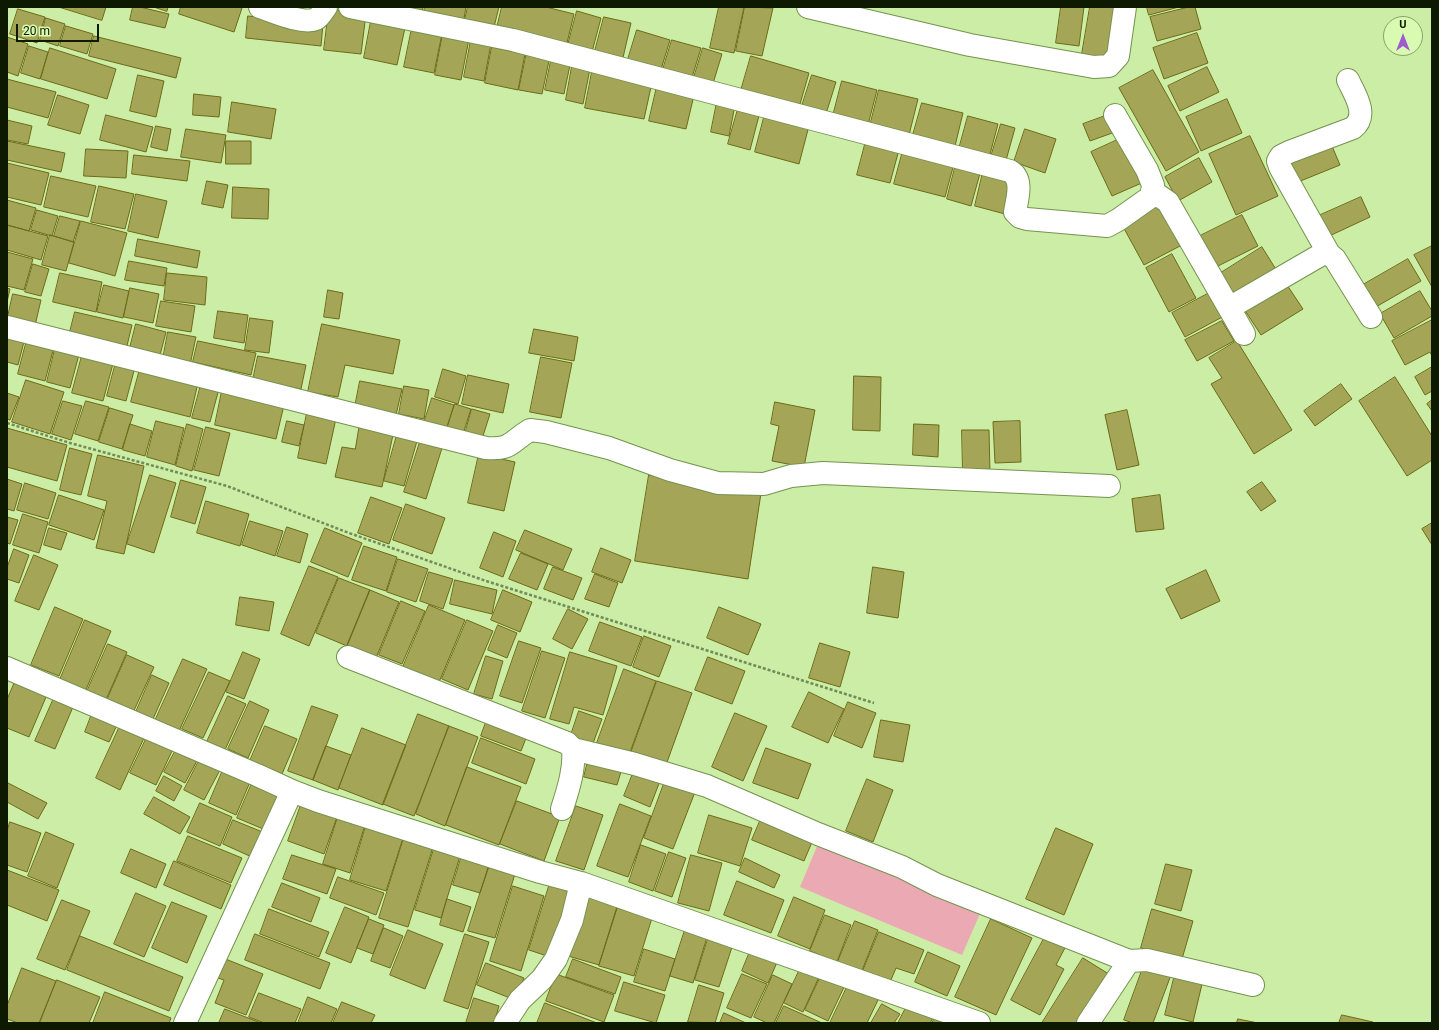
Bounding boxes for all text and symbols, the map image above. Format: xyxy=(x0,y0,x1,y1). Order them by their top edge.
scale bar xyxy=(18,16,101,42)
north arrow xyxy=(1383,16,1423,56)
text: U xyxy=(1399,18,1407,31)
text: 20 m xyxy=(23,24,50,38)

